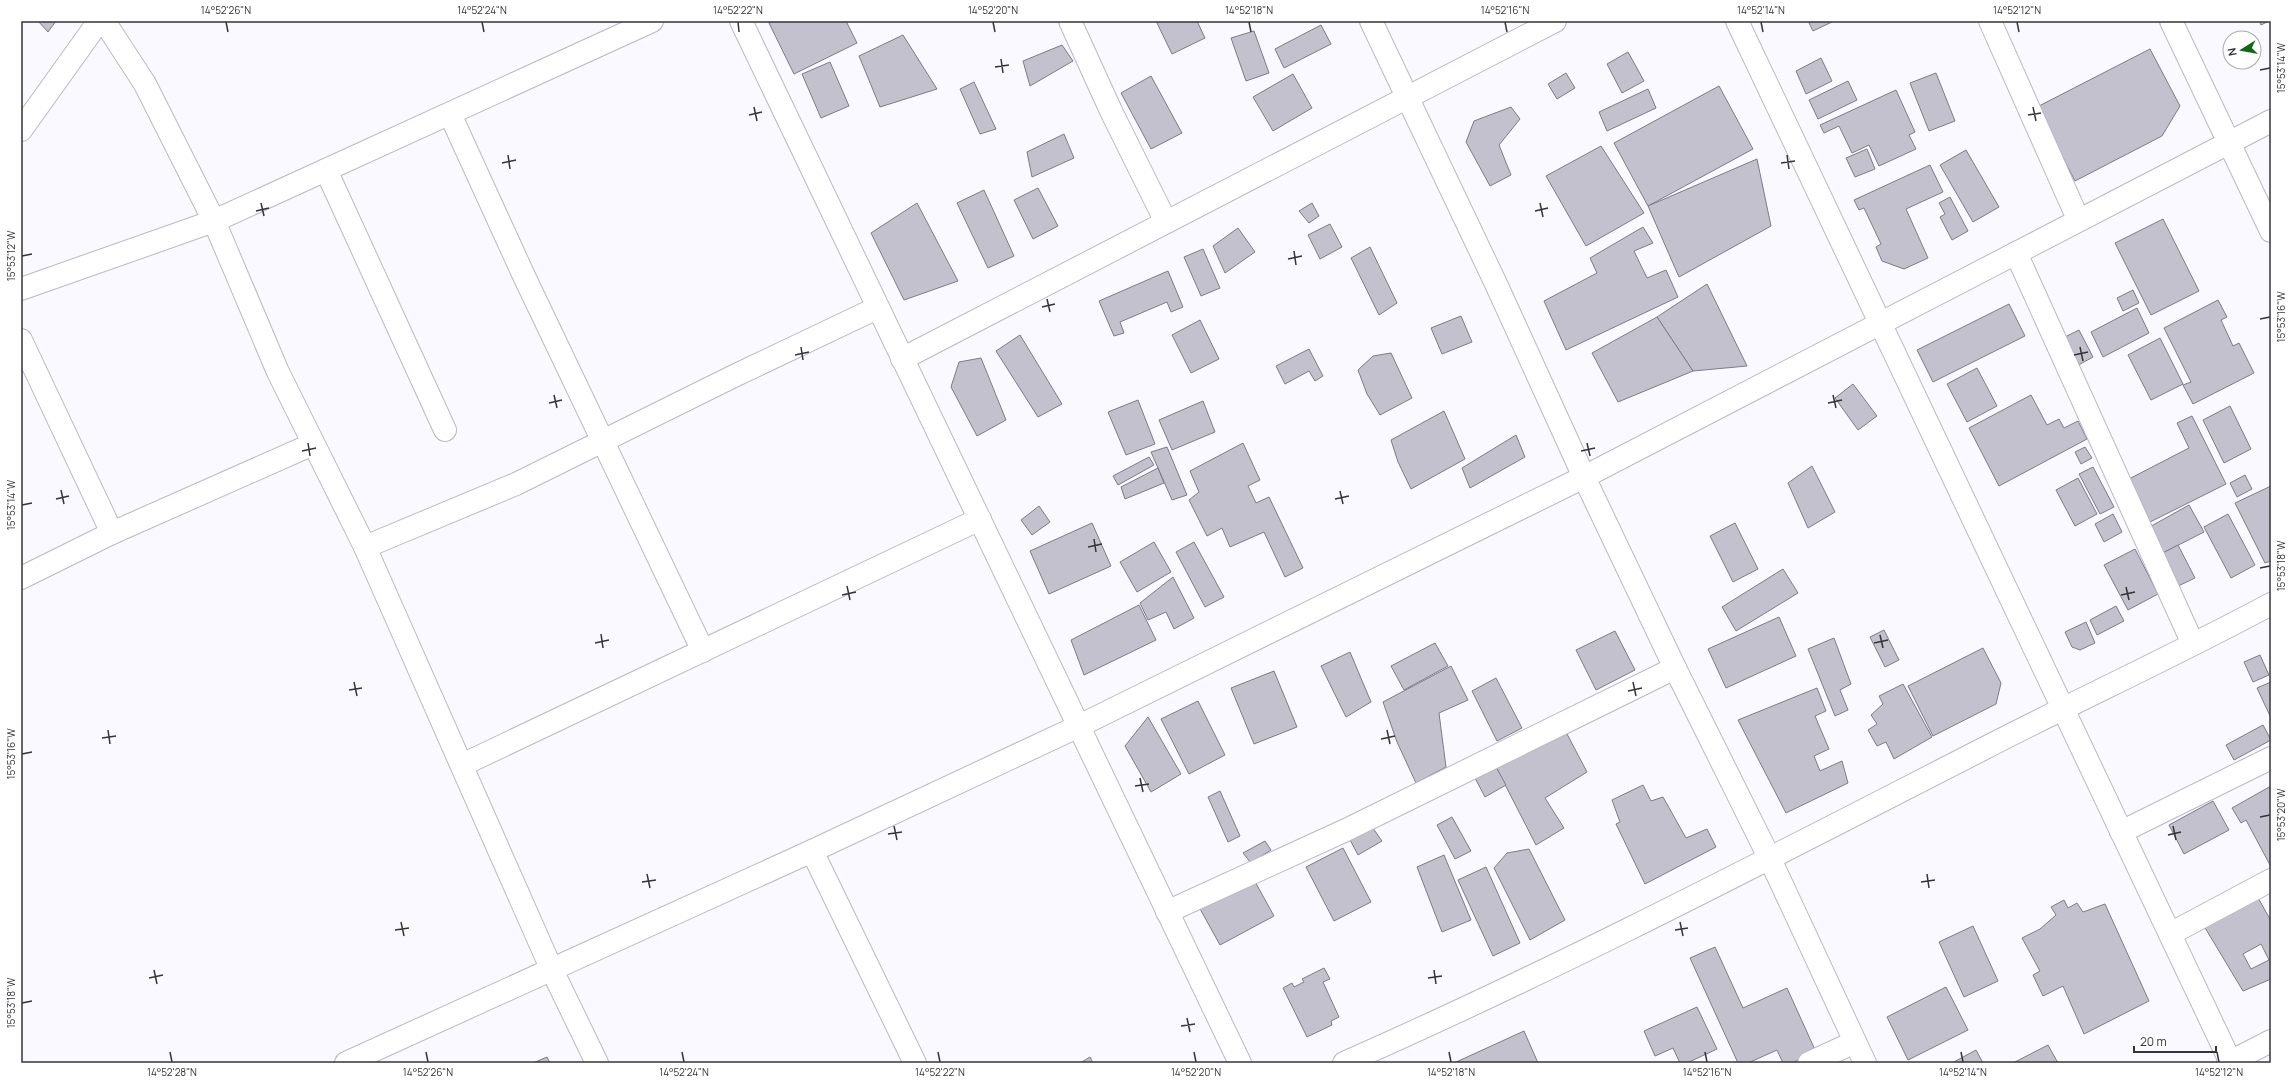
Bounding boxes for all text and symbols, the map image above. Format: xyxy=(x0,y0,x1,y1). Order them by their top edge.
text: 14°52'26"N xyxy=(201,3,251,17)
text: 14°52'24"N xyxy=(457,3,507,17)
text: 14°52'22"N xyxy=(713,3,763,17)
text: 14°52'20"N xyxy=(968,3,1018,17)
text: 14°52'18"N xyxy=(1225,3,1273,17)
text: 14°52'16"N xyxy=(1481,3,1529,17)
text: 14°52'14"N xyxy=(1737,3,1785,17)
text: 14°52'12"N xyxy=(1993,3,2041,17)
north arrow xyxy=(2222,30,2262,70)
text: 15°53'14"W xyxy=(2274,42,2288,93)
text: N xyxy=(2224,47,2240,57)
text: 15°53'12"W xyxy=(4,230,18,281)
text: 15°53'16"W xyxy=(2274,291,2288,343)
text: 15°53'14"W xyxy=(4,479,18,530)
text: 15°53'18"W xyxy=(2274,540,2288,591)
text: 15°53'16"W xyxy=(4,728,18,780)
text: 15°53'20"W xyxy=(2274,788,2288,841)
text: 15°53'18"W xyxy=(4,977,18,1028)
scale bar xyxy=(2134,1028,2216,1054)
text: 20 m xyxy=(2140,1033,2167,1050)
text: 14°52'28"N xyxy=(147,1065,197,1079)
text: 14°52'26"N xyxy=(403,1065,453,1079)
text: 14°52'24"N xyxy=(659,1065,709,1079)
text: 14°52'22"N xyxy=(915,1065,965,1079)
text: 14°52'20"N xyxy=(1171,1065,1221,1079)
text: 14°52'18"N xyxy=(1427,1065,1475,1079)
text: 14°52'16"N xyxy=(1683,1065,1731,1079)
text: 14°52'14"N xyxy=(1939,1065,1987,1079)
text: 14°52'12"N xyxy=(2195,1065,2243,1079)

